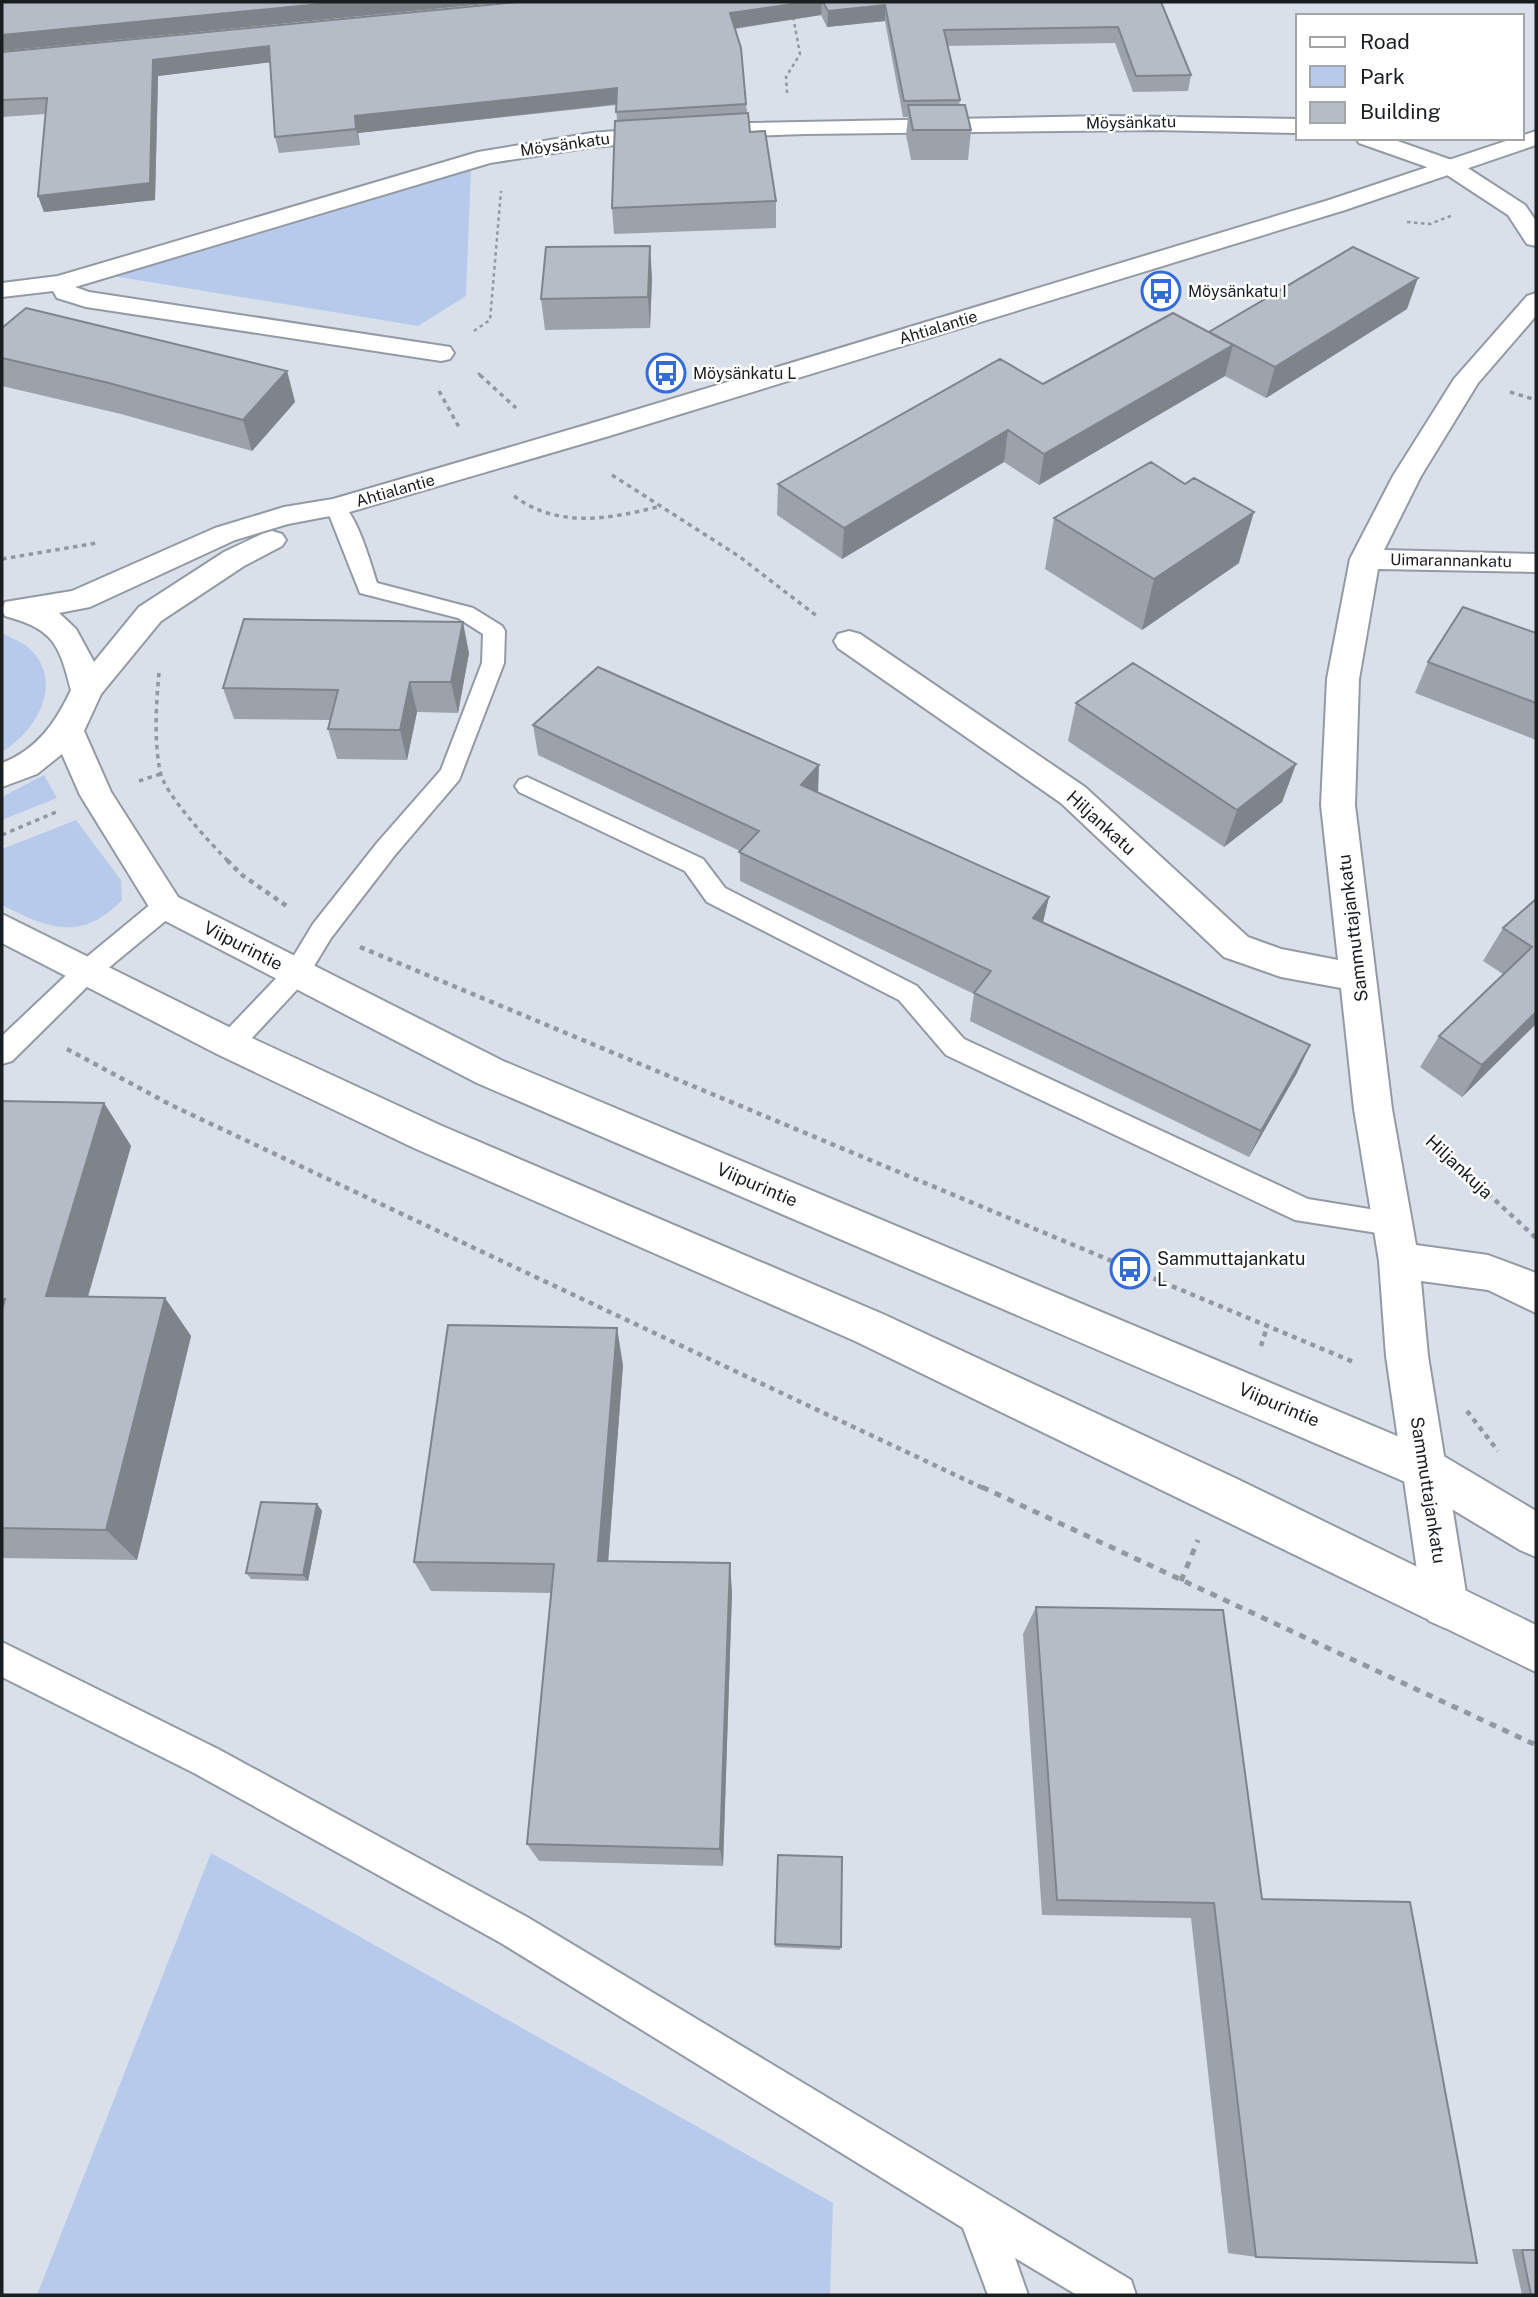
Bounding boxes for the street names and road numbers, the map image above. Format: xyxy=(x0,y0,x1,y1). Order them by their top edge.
street label: Möysänkatu xyxy=(1086,112,1176,133)
street label: Möysänkatu xyxy=(519,129,611,160)
street label: Ahtialantie xyxy=(897,307,980,348)
street label: Ahtialantie xyxy=(354,470,437,511)
street label: Uimarannankatu xyxy=(1390,550,1512,571)
street label: Hiljankatu xyxy=(1062,786,1140,859)
street label: Sammuttajankatu xyxy=(1333,853,1372,1003)
street label: Viipurintie xyxy=(200,917,286,974)
street label: Hiljankuja xyxy=(1421,1130,1497,1203)
street label: Viipurintie xyxy=(714,1158,801,1211)
street label: Viipurintie xyxy=(1236,1378,1323,1431)
street label: Sammuttajankatu xyxy=(1407,1415,1450,1565)

